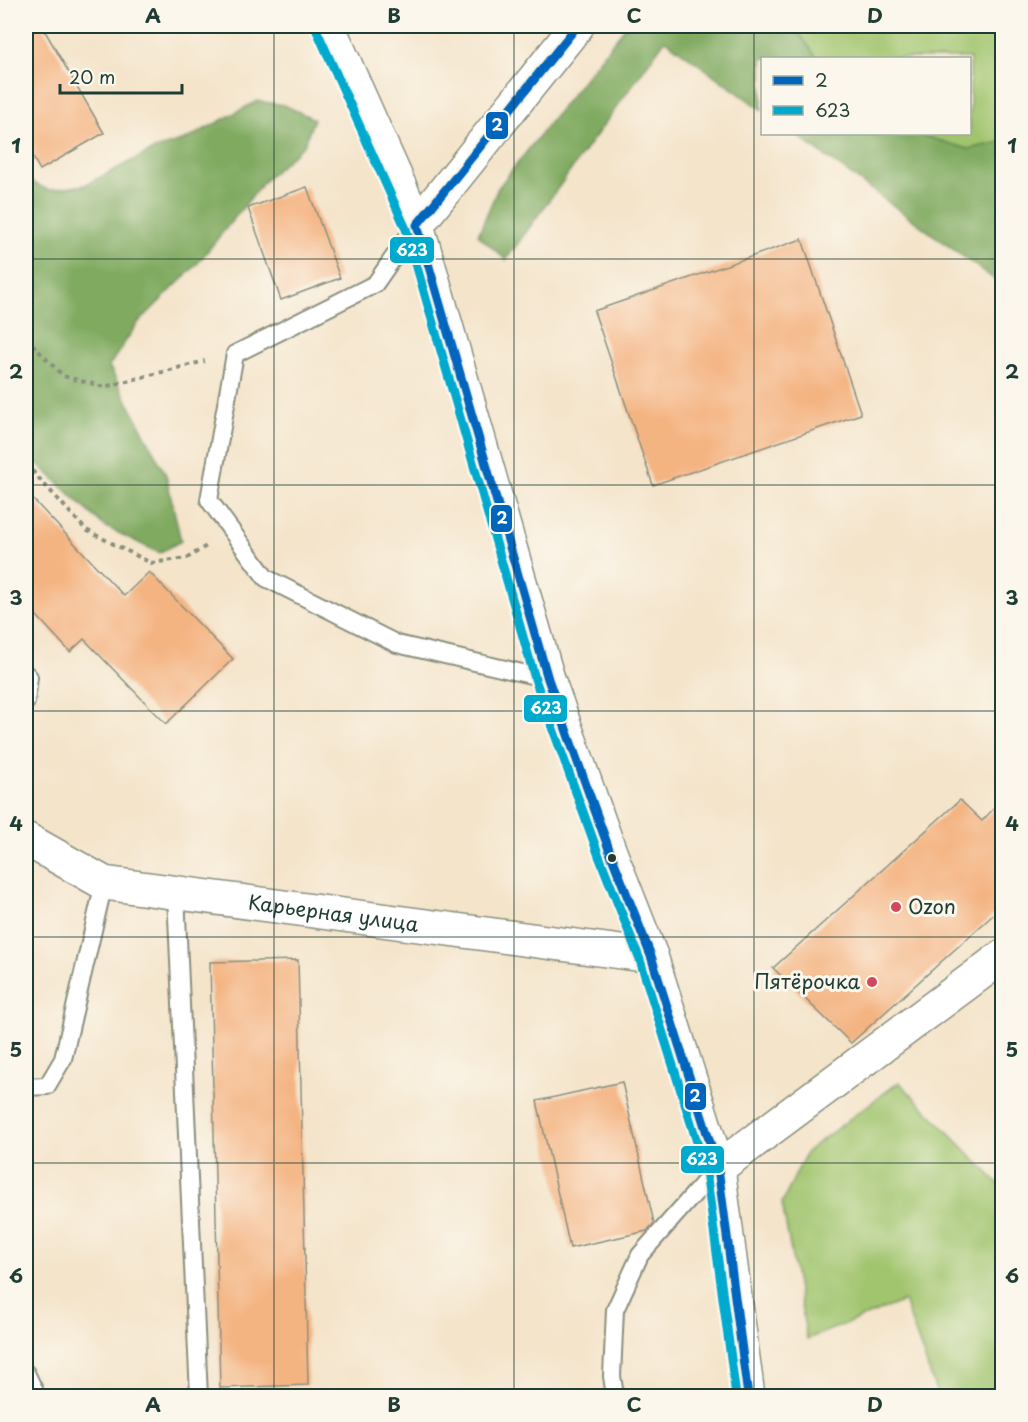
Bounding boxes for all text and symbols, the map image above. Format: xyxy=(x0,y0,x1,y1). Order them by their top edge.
text: A xyxy=(145,0,161,30)
text: B xyxy=(387,0,401,30)
text: C xyxy=(626,0,642,30)
text: D xyxy=(867,0,883,30)
scale bar xyxy=(60,57,182,95)
legend xyxy=(761,57,971,135)
text: 20 m xyxy=(69,63,115,90)
text: 2 xyxy=(815,66,828,93)
text: 623 xyxy=(815,96,850,123)
line badge: 2 xyxy=(485,111,509,140)
text: 2 xyxy=(491,112,503,136)
text: 1 xyxy=(11,130,21,160)
text: 1 xyxy=(1007,130,1017,160)
line badge: 623 xyxy=(389,236,435,264)
text: 623 xyxy=(396,237,428,261)
text: 2 xyxy=(9,356,23,386)
text: 2 xyxy=(1005,356,1019,386)
line badge: 2 xyxy=(490,504,513,533)
text: 2 xyxy=(496,505,508,529)
text: 3 xyxy=(9,582,23,612)
text: 3 xyxy=(1005,582,1019,612)
line badge: 623 xyxy=(523,694,568,723)
text: 623 xyxy=(530,695,562,719)
text: 4 xyxy=(9,808,23,838)
text: 4 xyxy=(1005,808,1019,838)
unlabelled marker xyxy=(606,852,618,864)
street label: Карьерная улица xyxy=(247,886,421,939)
place label: Ozon xyxy=(908,891,956,921)
marker: Ozon xyxy=(889,900,903,914)
place label: Пятёрочка xyxy=(754,966,860,996)
marker: Пятёрочка xyxy=(865,975,879,989)
text: 5 xyxy=(10,1034,22,1064)
text: 5 xyxy=(1006,1034,1018,1064)
line badge: 2 xyxy=(684,1082,707,1111)
text: 2 xyxy=(689,1083,701,1107)
line badge: 623 xyxy=(680,1145,725,1174)
text: 623 xyxy=(686,1146,718,1170)
text: 6 xyxy=(9,1260,23,1290)
text: 6 xyxy=(1005,1260,1019,1290)
text: A xyxy=(145,1389,161,1419)
text: B xyxy=(387,1389,401,1419)
text: C xyxy=(626,1389,642,1419)
text: D xyxy=(867,1389,883,1419)

